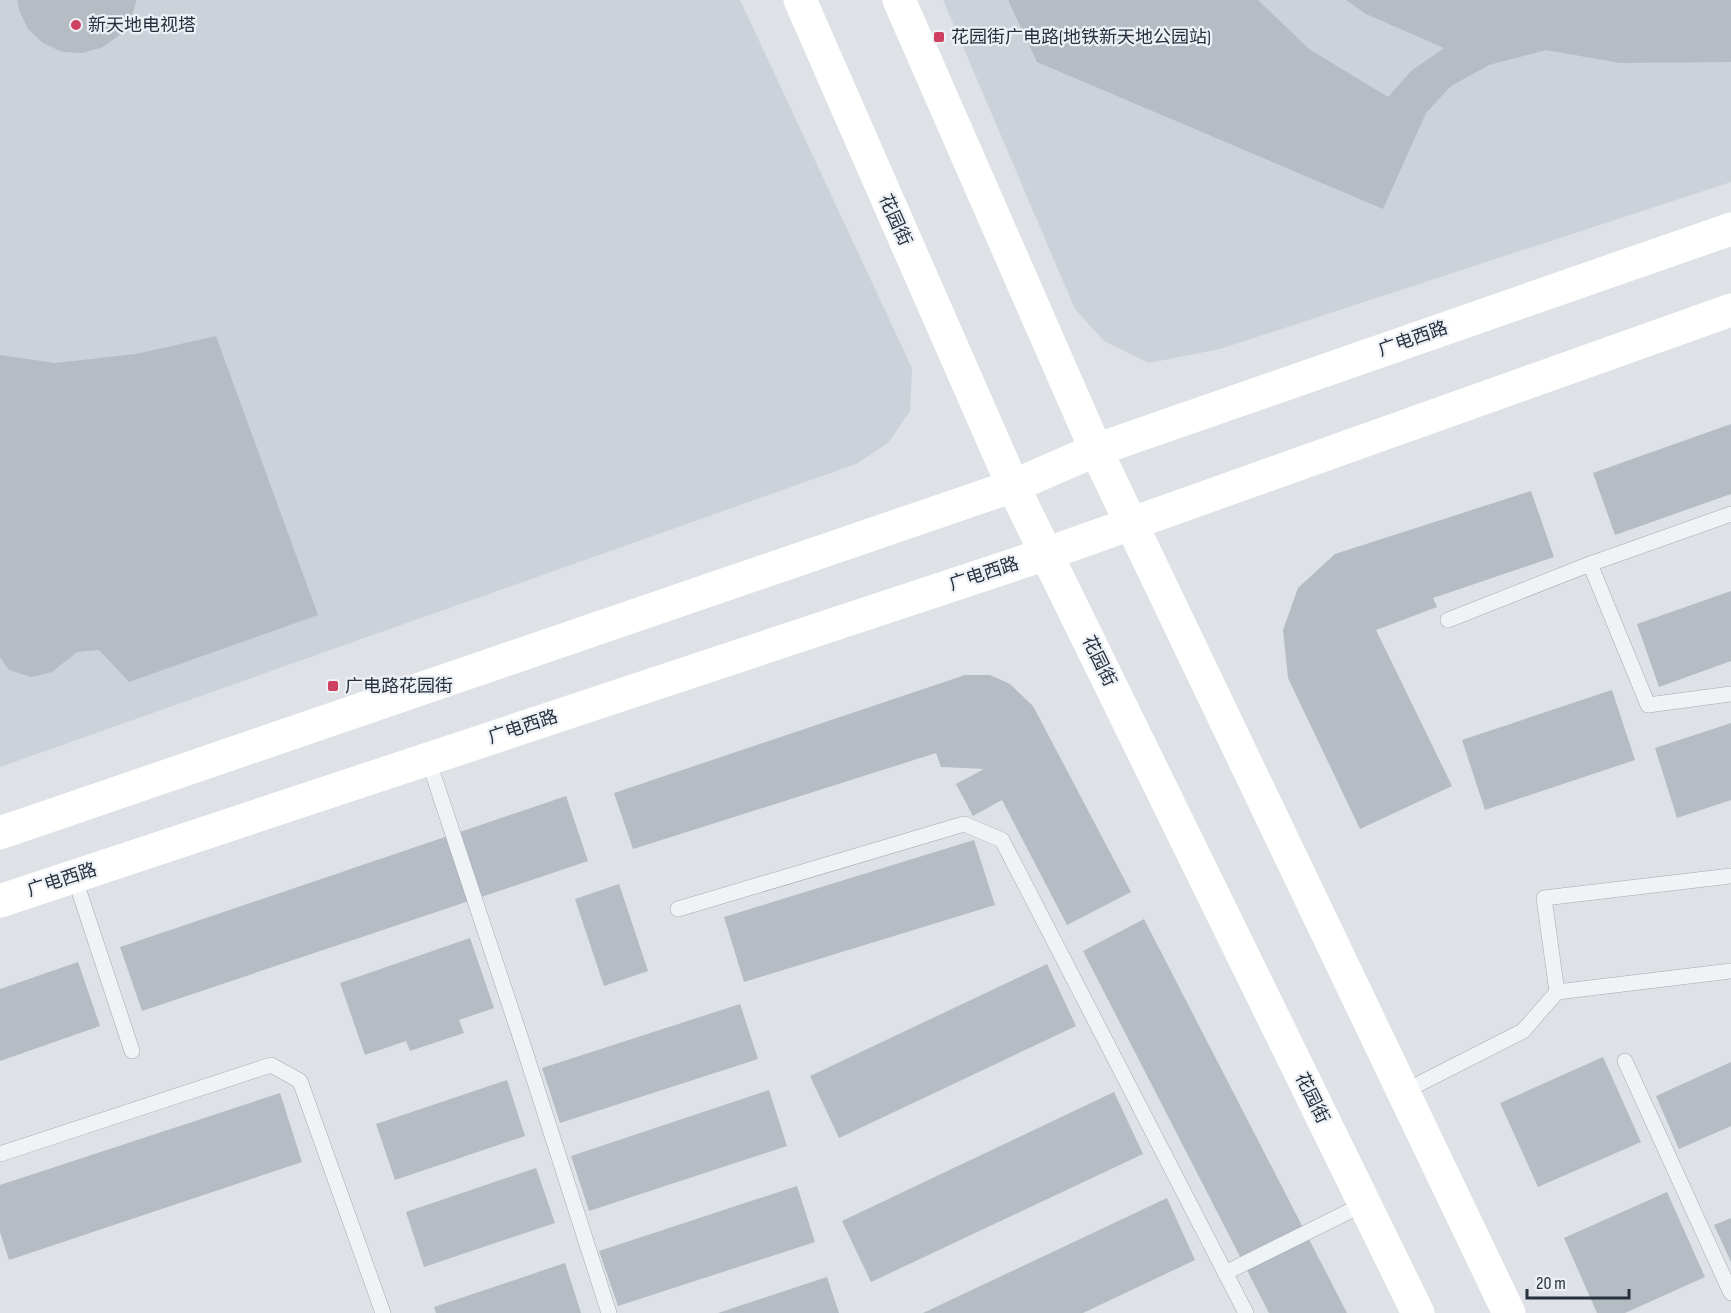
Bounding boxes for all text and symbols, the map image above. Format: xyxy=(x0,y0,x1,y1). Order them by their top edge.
place label: 新天地电视塔 xyxy=(88,15,196,36)
marker: 新天地电视塔 xyxy=(69,18,83,32)
place label: 花园街广电路(地铁新天地公园站) xyxy=(951,27,1211,48)
marker: 花园街广电路(地铁新天地公园站) xyxy=(932,30,946,44)
street label: 花园街 xyxy=(874,191,916,249)
street label: 广电西路 xyxy=(1376,317,1450,361)
street label: 广电西路 xyxy=(947,553,1021,595)
street label: 花园街 xyxy=(1078,632,1120,690)
place label: 广电路花园街 xyxy=(345,676,453,697)
marker: 广电路花园街 xyxy=(326,679,340,693)
street label: 广电西路 xyxy=(486,706,560,748)
street label: 广电西路 xyxy=(25,859,99,901)
street label: 花园街 xyxy=(1291,1069,1333,1127)
scale bar xyxy=(1527,1262,1629,1300)
text: 20 m xyxy=(1536,1273,1566,1294)

